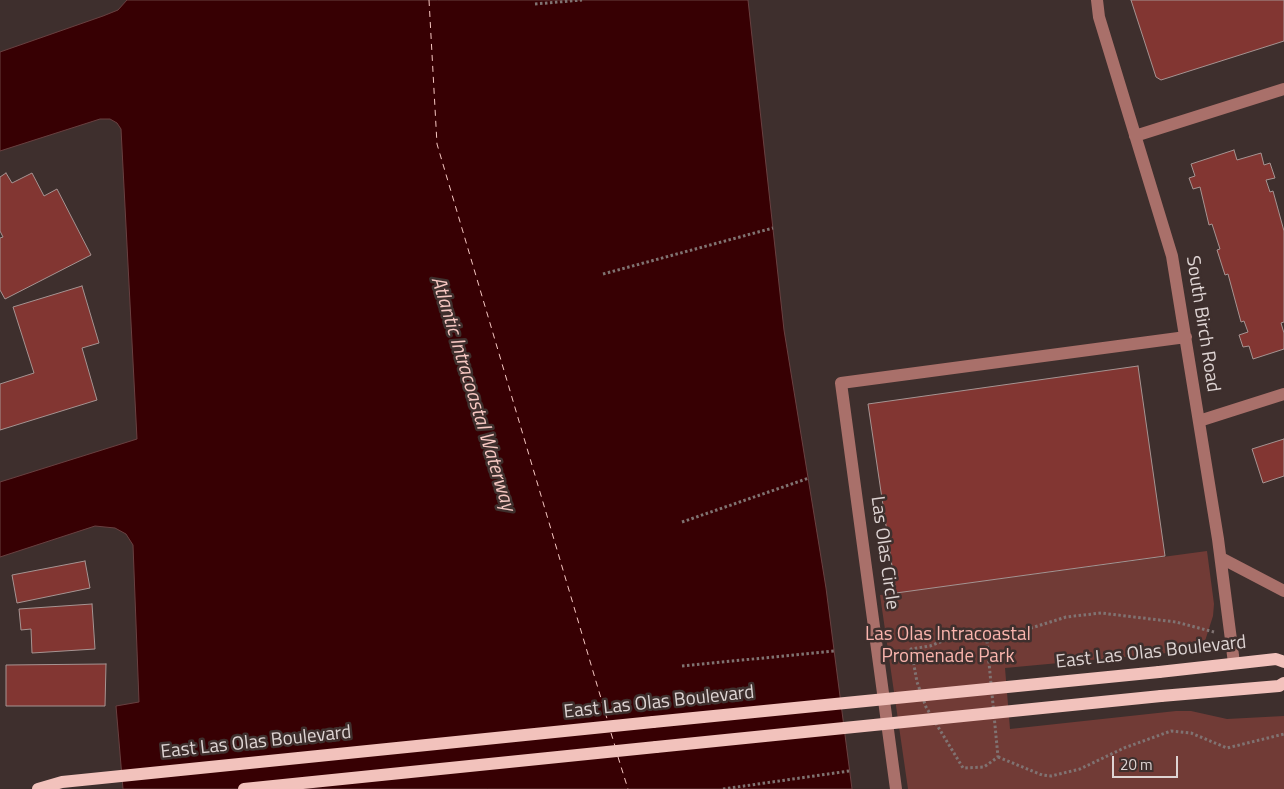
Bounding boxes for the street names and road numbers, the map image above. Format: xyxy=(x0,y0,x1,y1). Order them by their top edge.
street label: South Birch Road xyxy=(1180,254,1224,394)
street label: Las Olas Circle xyxy=(865,495,903,611)
street label: East Las Olas Boulevard xyxy=(1055,632,1247,674)
street label: East Las Olas Boulevard xyxy=(563,682,755,724)
street label: East Las Olas Boulevard xyxy=(160,722,352,764)

